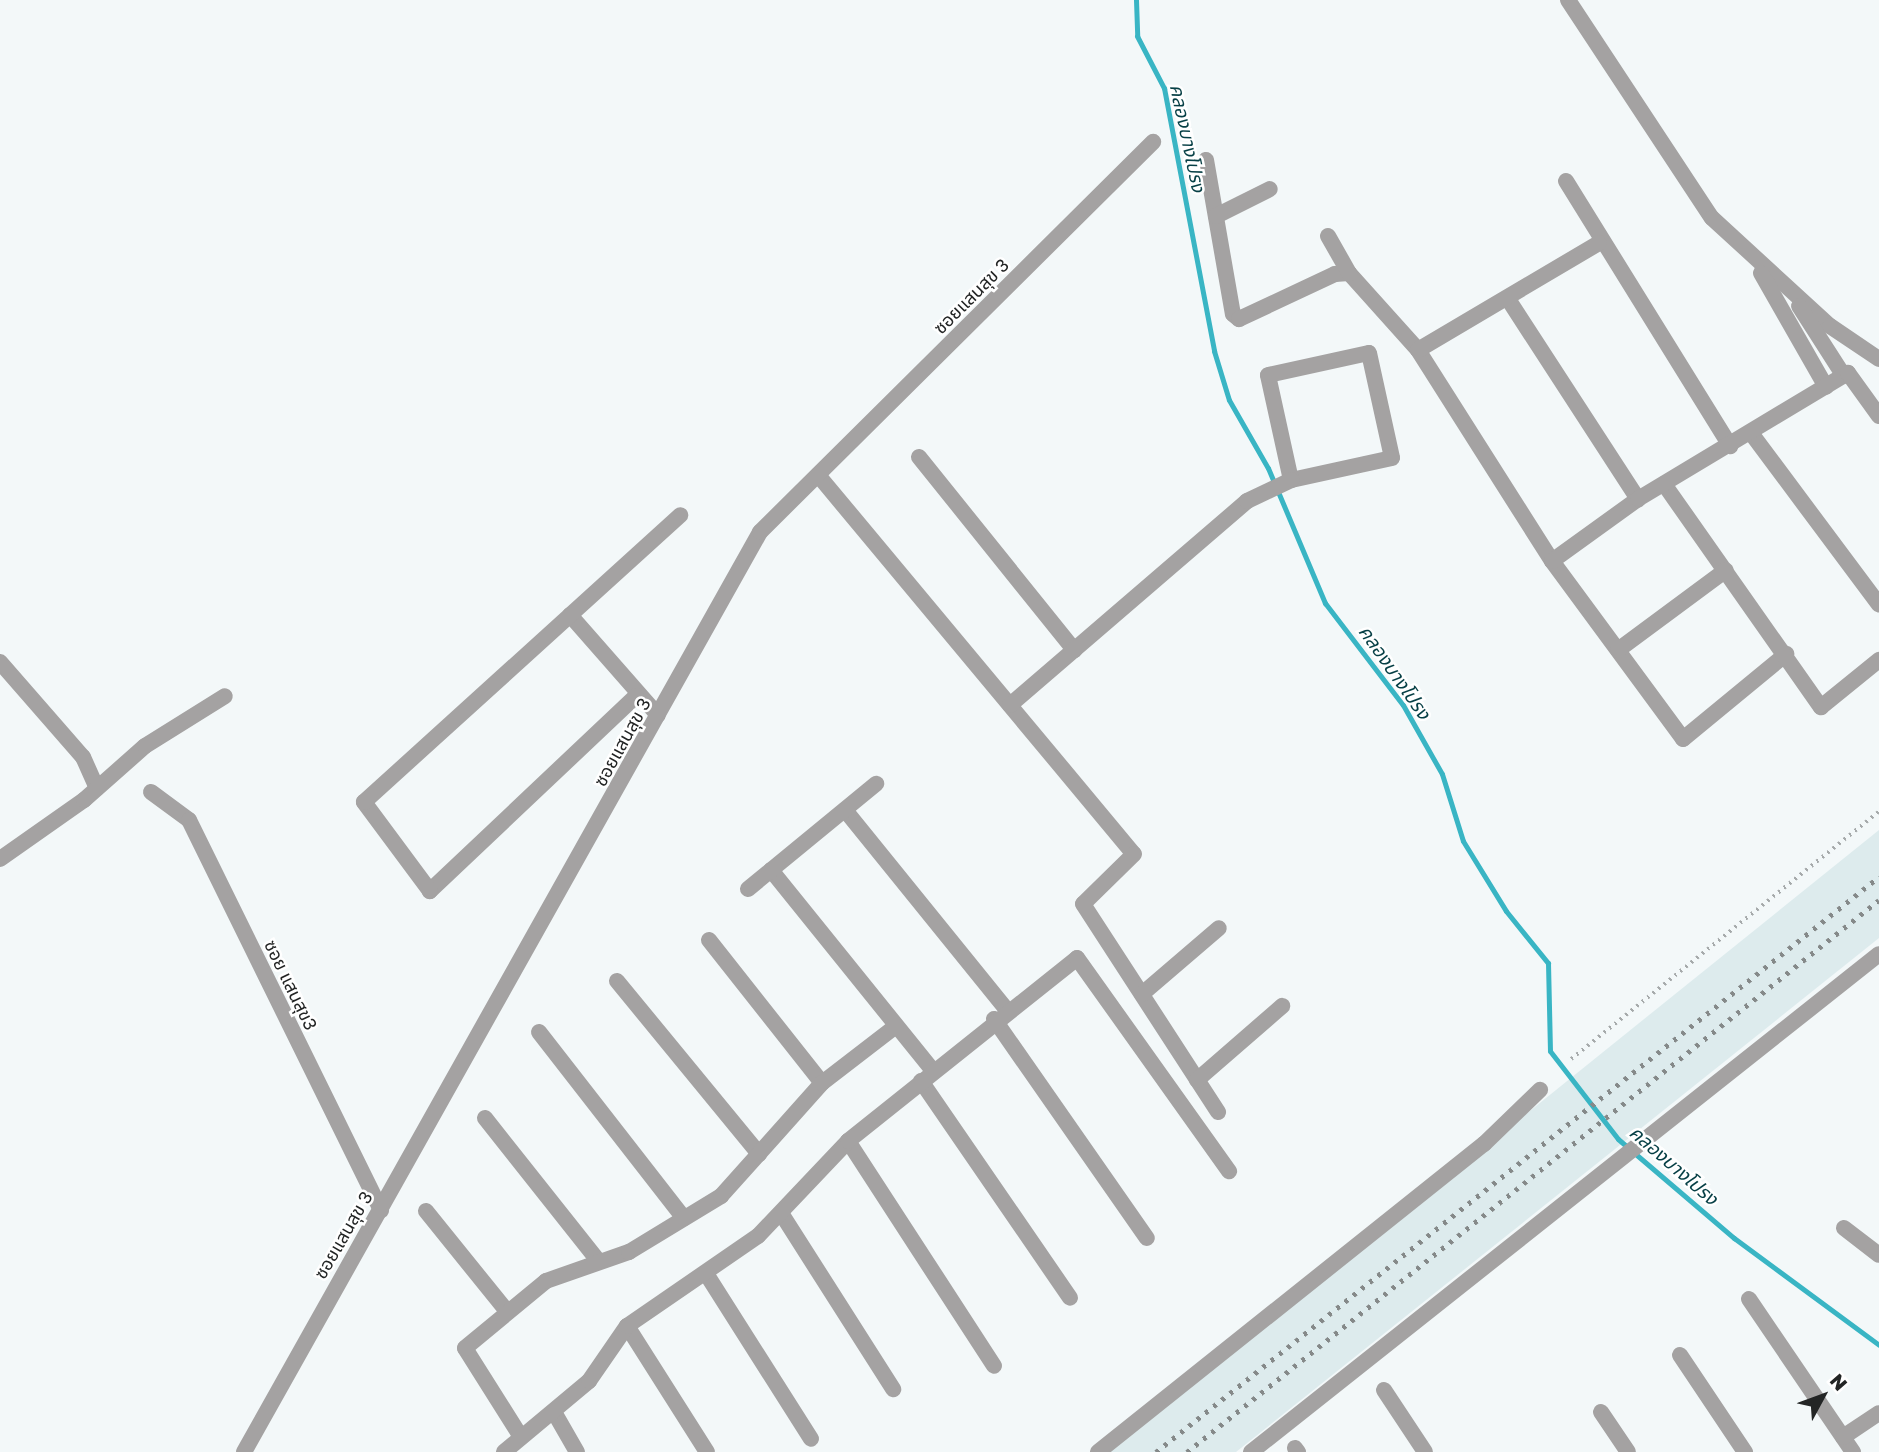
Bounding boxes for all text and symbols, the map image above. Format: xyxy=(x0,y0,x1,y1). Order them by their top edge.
water label: คลองบางโปรง xyxy=(1165,82,1211,194)
street label: ซอยแสนสุข 3 xyxy=(929,254,1013,338)
water label: คลองบางโปรง xyxy=(1354,621,1436,723)
street label: ซอยแสนสุข 3 xyxy=(589,694,655,790)
street label: ซอย แสนสุข3 xyxy=(260,936,322,1034)
water label: คลองบางโปรง xyxy=(1625,1120,1723,1210)
street label: ซอยแสนสุข 3 xyxy=(309,1187,377,1283)
north arrow xyxy=(1788,1361,1858,1431)
text: N xyxy=(1826,1369,1853,1395)

